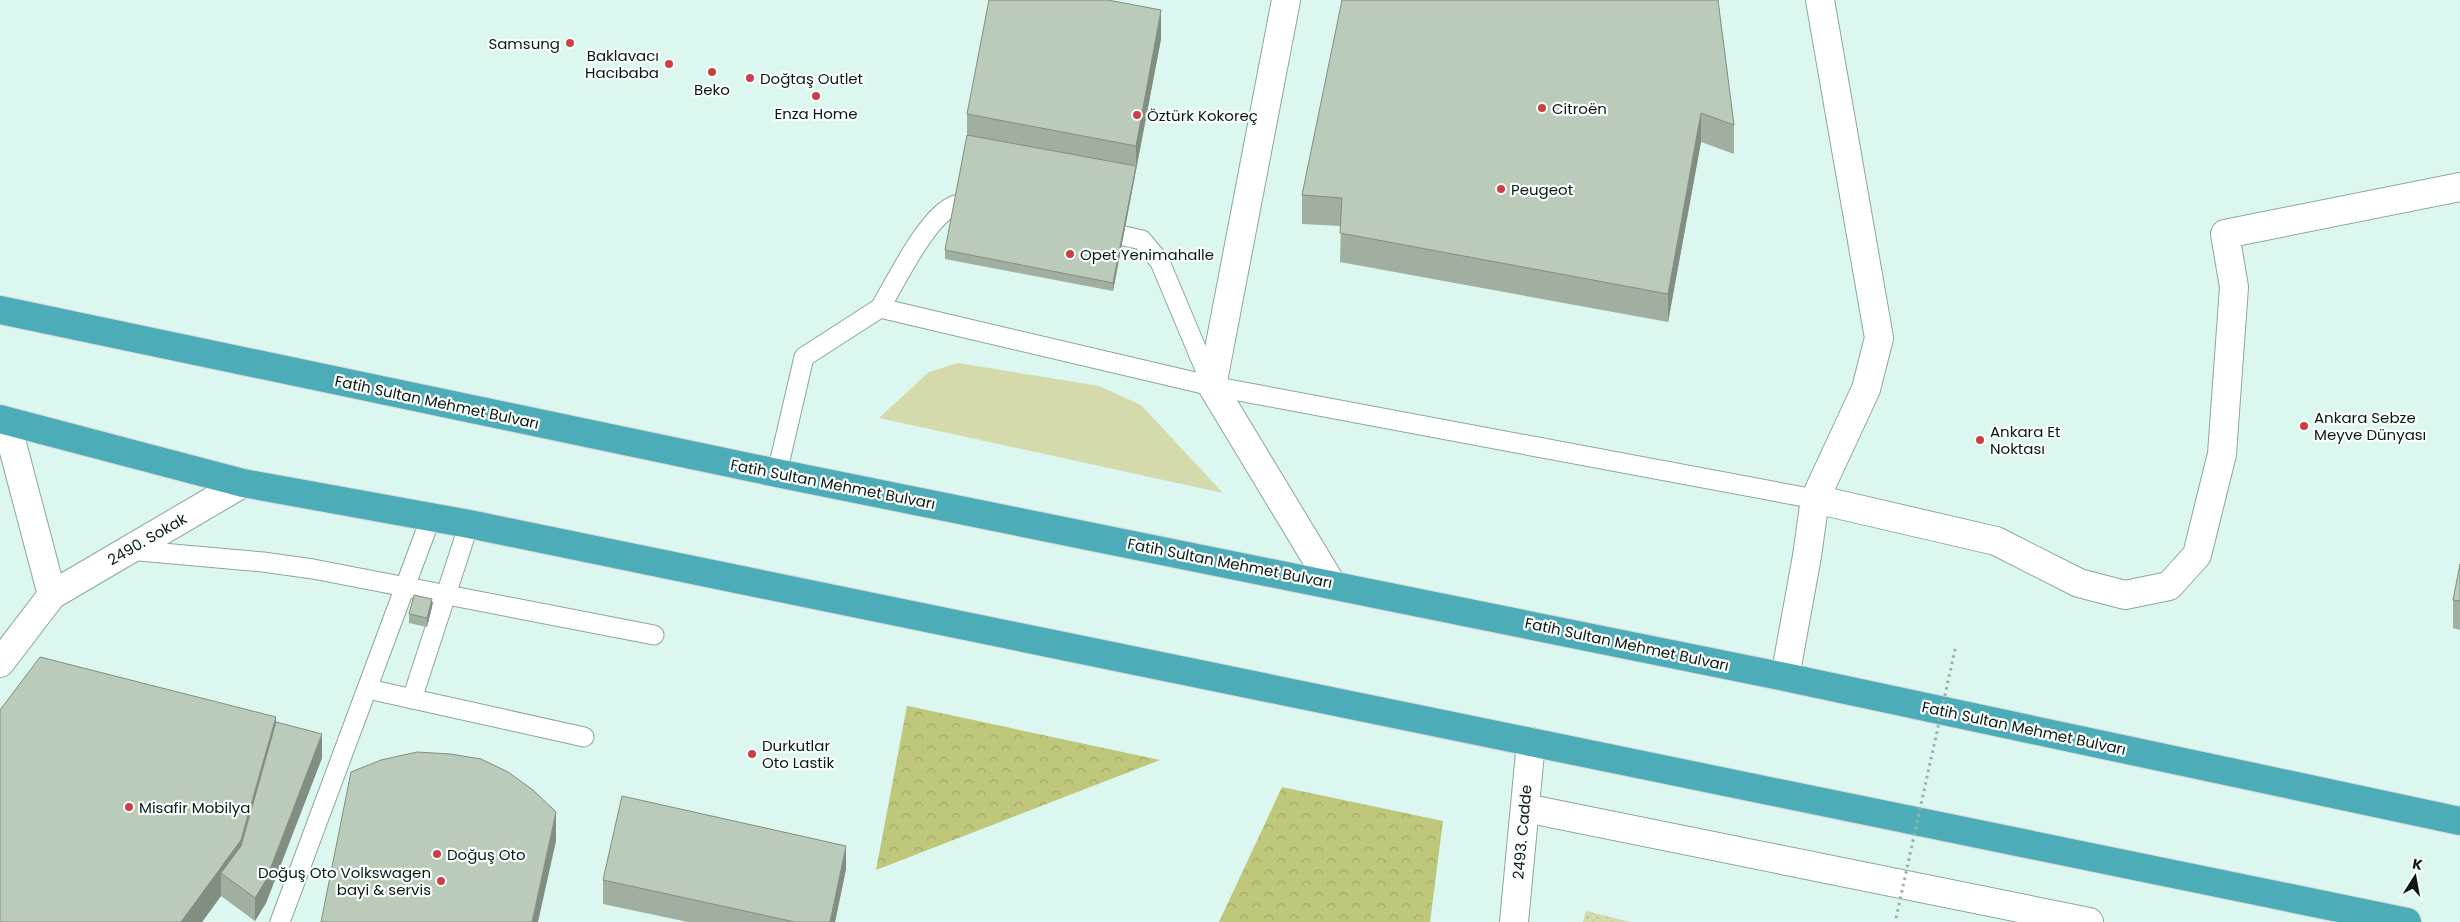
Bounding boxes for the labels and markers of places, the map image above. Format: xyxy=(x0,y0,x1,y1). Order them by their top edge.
place label: Samsung xyxy=(488,33,560,54)
marker: Samsung xyxy=(564,37,576,49)
place label: Baklavacı Hacıbaba xyxy=(585,45,659,83)
marker: Baklavacı Hacıbaba xyxy=(663,58,675,70)
marker: Beko xyxy=(706,66,718,78)
place label: Doğtaş Outlet xyxy=(760,68,863,89)
marker: Doğtaş Outlet xyxy=(744,72,756,84)
place label: Beko xyxy=(694,79,730,100)
marker: Enza Home xyxy=(810,90,822,102)
place label: Citroën xyxy=(1552,98,1607,119)
marker: Citroën xyxy=(1536,102,1548,114)
place label: Enza Home xyxy=(775,103,858,124)
place label: Öztürk Kokoreç xyxy=(1147,105,1258,126)
marker: Öztürk Kokoreç xyxy=(1131,109,1143,121)
place label: Peugeot xyxy=(1511,179,1573,200)
marker: Peugeot xyxy=(1495,183,1507,195)
place label: Opet Yenimahalle xyxy=(1080,244,1214,265)
marker: Opet Yenimahalle xyxy=(1064,248,1076,260)
place label: Ankara Sebze Meyve Dünyası xyxy=(2314,407,2426,445)
marker: Ankara Sebze Meyve Dünyası xyxy=(2298,420,2310,432)
place label: Ankara Et Noktası xyxy=(1990,421,2060,459)
marker: Ankara Et Noktası xyxy=(1974,434,1986,446)
place label: Durkutlar Oto Lastik xyxy=(762,735,834,773)
marker: Durkutlar Oto Lastik xyxy=(746,748,758,760)
place label: Misafir Mobilya xyxy=(139,797,250,818)
marker: Misafir Mobilya xyxy=(123,801,135,813)
place label: Doğuş Oto xyxy=(447,844,526,865)
marker: Doğuş Oto xyxy=(431,848,443,860)
place label: Doğuş Oto Volkswagen bayi & servis xyxy=(258,862,431,900)
marker: Doğuş Oto Volkswagen bayi & servis xyxy=(435,875,447,887)

